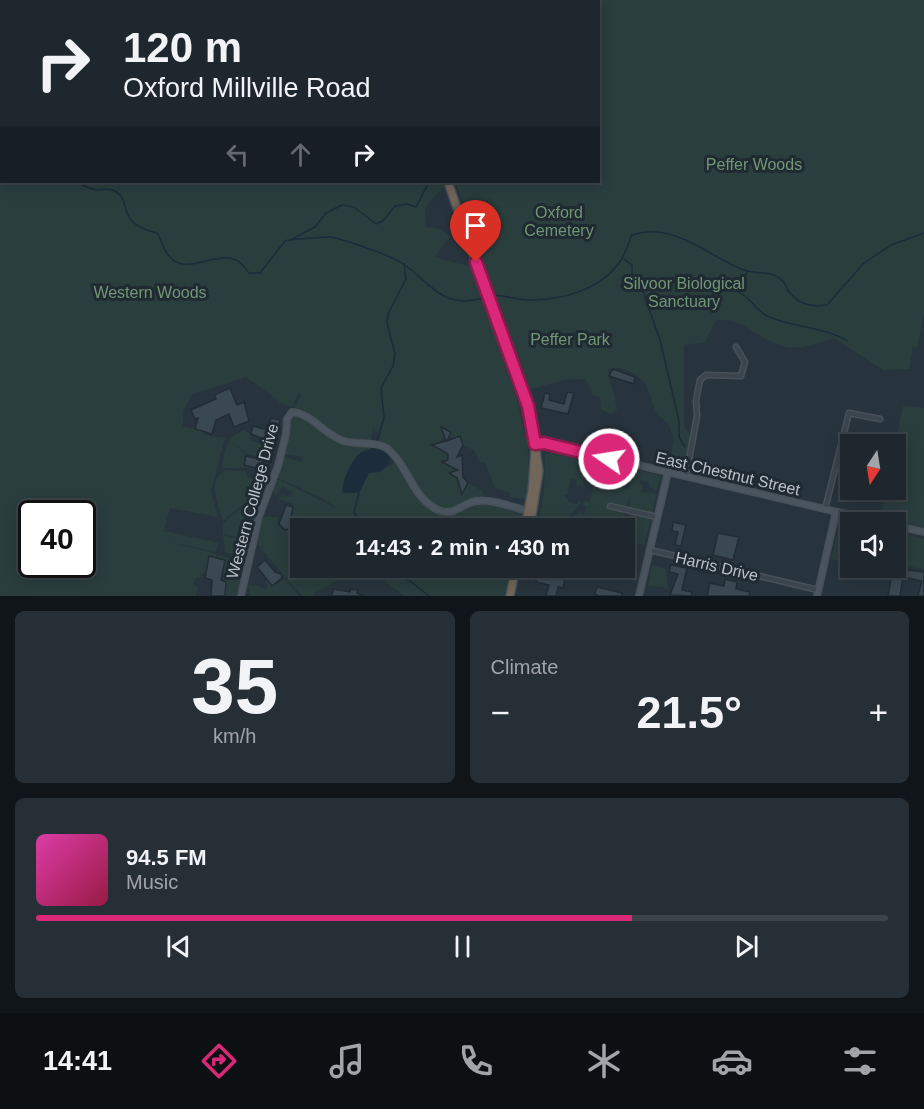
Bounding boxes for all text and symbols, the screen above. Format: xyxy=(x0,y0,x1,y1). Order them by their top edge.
icon: right xyxy=(24,24,102,102)
text: 120 m xyxy=(123,24,242,71)
text: Oxford Millville Road xyxy=(123,73,371,103)
icon: left xyxy=(221,138,254,171)
icon: ahead xyxy=(284,138,317,171)
icon: right xyxy=(347,138,380,171)
park label: Peffer Woods xyxy=(706,156,802,173)
pin xyxy=(450,200,501,262)
park label: Oxford Cemetery xyxy=(524,204,594,239)
icon: arrive xyxy=(459,209,492,242)
park label: Silvoor Biological Sanctuary xyxy=(623,275,745,310)
park label: Western Woods xyxy=(93,284,207,301)
park label: Peffer Park xyxy=(530,331,611,348)
street label: Western College Drive xyxy=(224,422,281,580)
position arrow xyxy=(577,427,641,491)
north arrow xyxy=(840,434,906,500)
map controls xyxy=(840,434,906,578)
street label: East Chestnut Street xyxy=(654,449,802,498)
speed limit sign: 40 xyxy=(18,500,96,578)
button: sound xyxy=(840,512,906,578)
text: 14:43 · 2 min · 430 m xyxy=(355,535,570,560)
street label: Harris Drive xyxy=(674,549,760,584)
text: 35 xyxy=(191,642,278,730)
text: Climate xyxy=(491,656,558,678)
text: 21.5° xyxy=(636,687,742,738)
text: − xyxy=(491,694,510,731)
text: + xyxy=(869,694,888,731)
text: km/h xyxy=(213,725,256,747)
text: 94.5 FM xyxy=(126,845,207,870)
text: Music xyxy=(126,871,178,893)
icon: previous xyxy=(162,930,195,963)
icon: pause xyxy=(446,930,479,963)
icon: next xyxy=(730,930,763,963)
icon: directions xyxy=(198,1040,240,1082)
icon: music xyxy=(326,1040,368,1082)
icon: phone xyxy=(455,1040,497,1082)
icon: climate xyxy=(583,1040,625,1082)
icon: car xyxy=(711,1040,753,1082)
icon: filters xyxy=(839,1040,881,1082)
text: 14:41 xyxy=(43,1046,112,1076)

